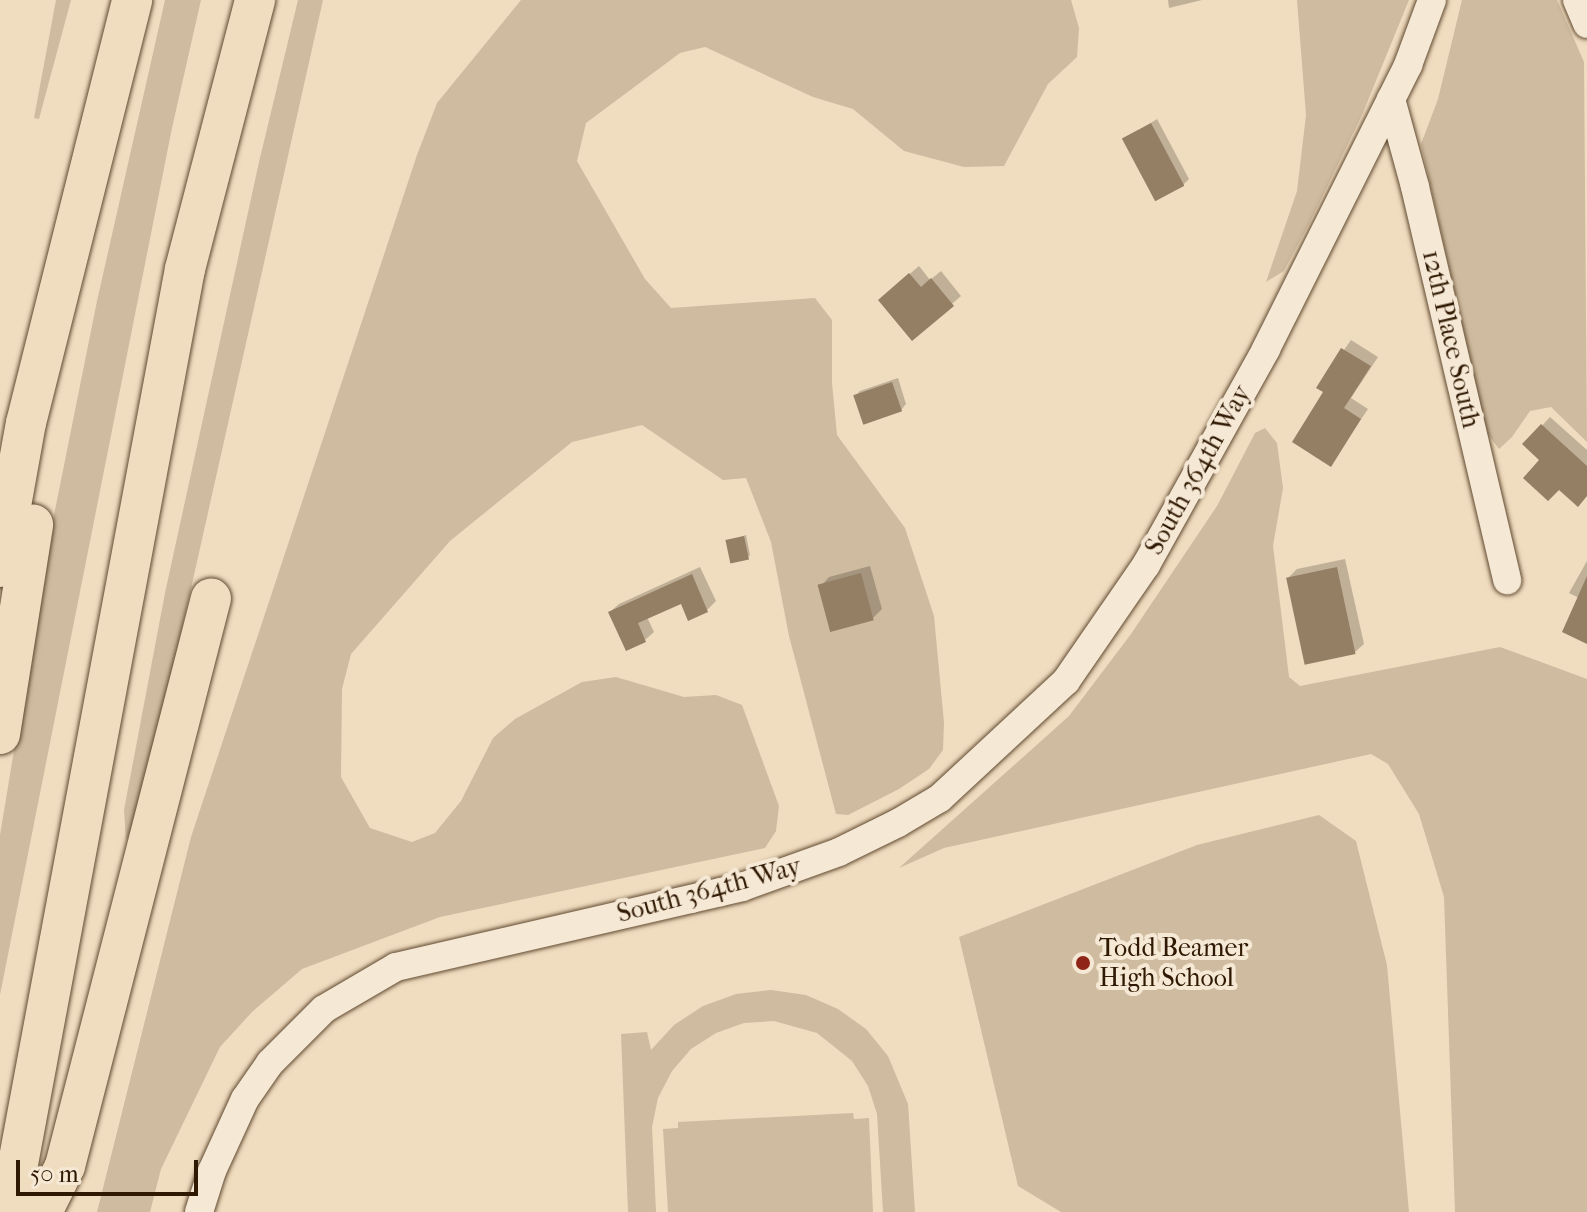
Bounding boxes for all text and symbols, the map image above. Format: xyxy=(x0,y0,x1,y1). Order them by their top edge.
street label: 12th Place South xyxy=(1415,247,1487,431)
street label: South 364th Way xyxy=(1139,380,1257,560)
street label: South 364th Way xyxy=(614,850,804,930)
place label: Todd Beamer High School xyxy=(1099,932,1248,994)
marker: Todd Beamer High School xyxy=(1074,954,1092,972)
scale bar xyxy=(20,1144,202,1194)
text: 50 m xyxy=(30,1160,79,1188)

